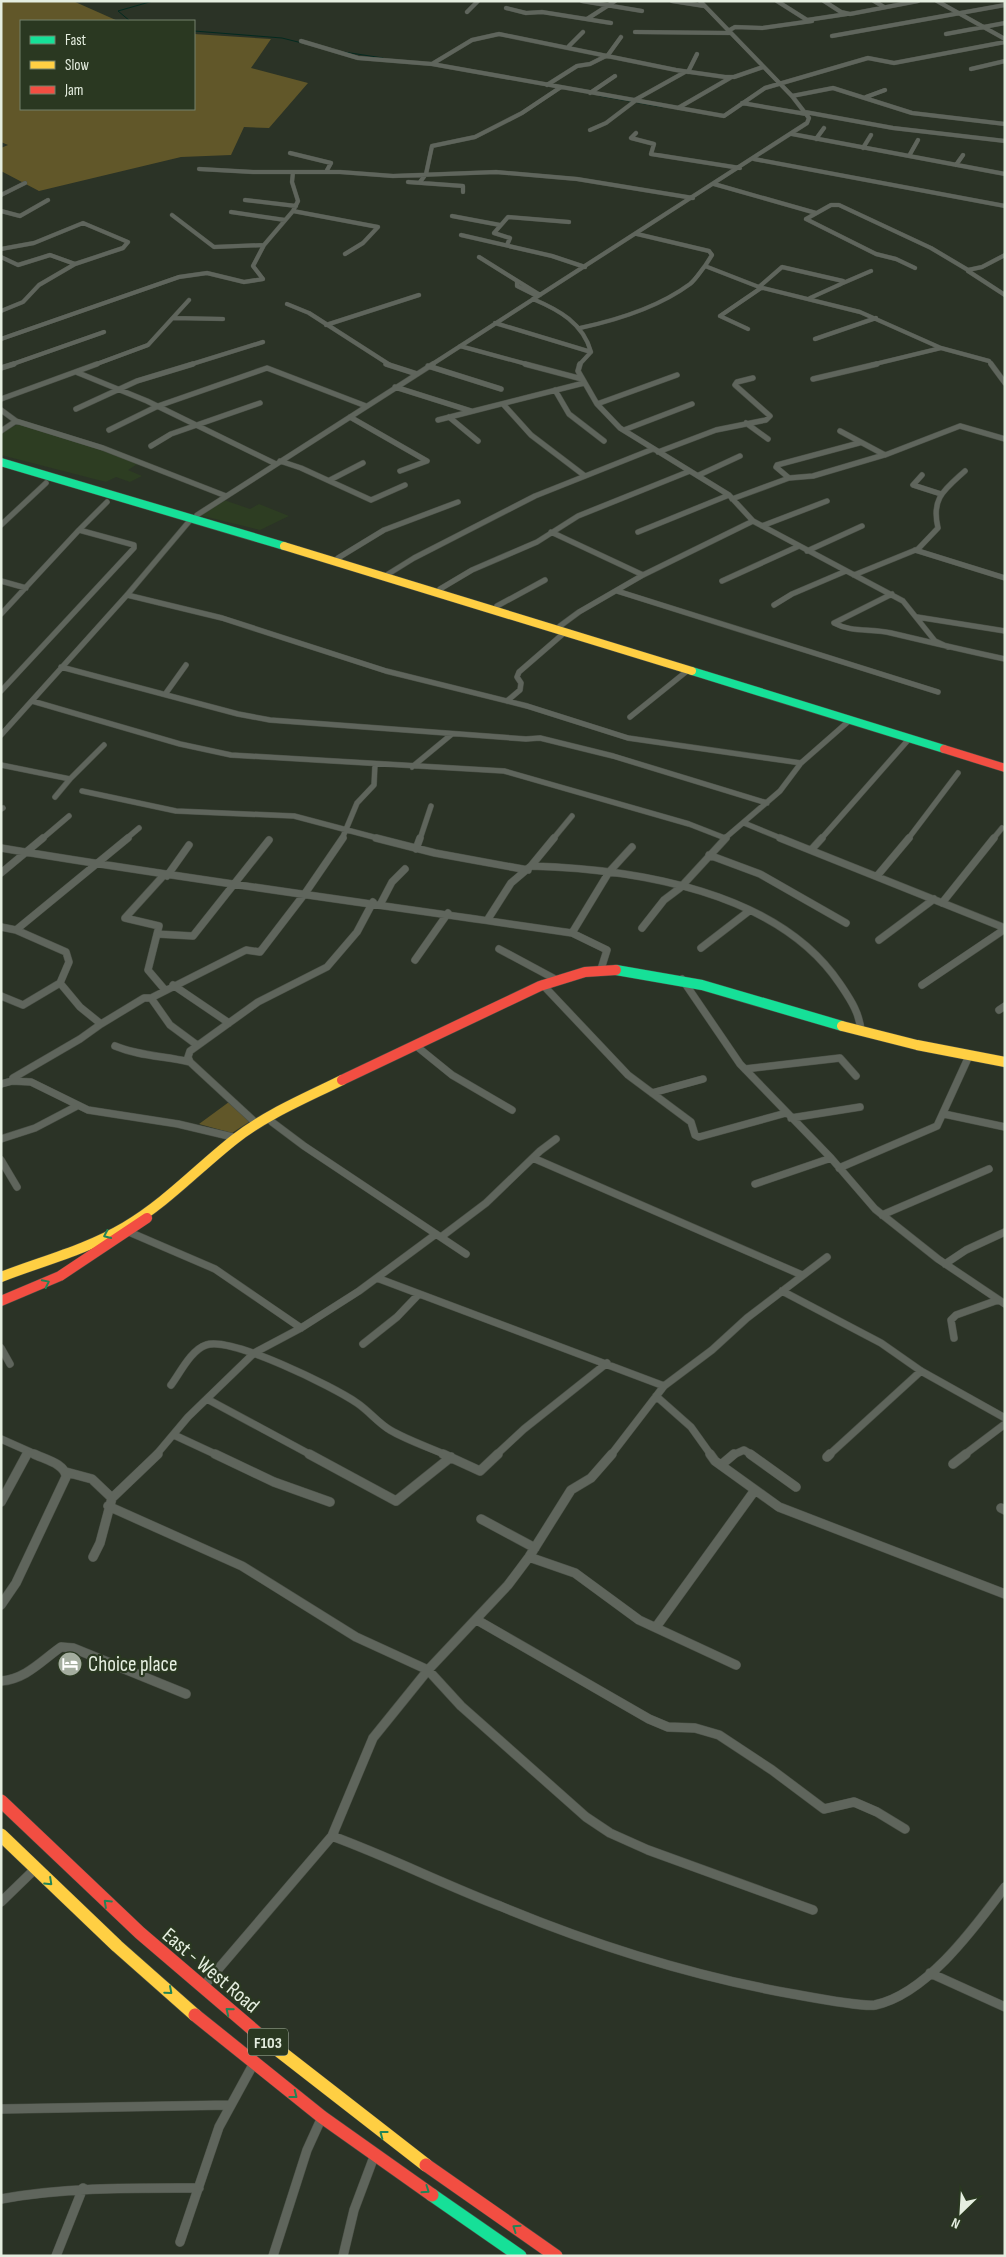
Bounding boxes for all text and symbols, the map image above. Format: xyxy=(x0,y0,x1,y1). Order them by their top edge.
legend xyxy=(20,20,195,110)
text: Fast xyxy=(65,31,87,50)
text: Slow xyxy=(65,56,89,75)
text: Jam xyxy=(64,81,83,100)
one-way arrow xyxy=(103,1228,112,1239)
one-way arrow xyxy=(41,1279,50,1289)
hotel icon: Choice place xyxy=(57,1651,83,1677)
place label: Choice place xyxy=(88,1652,177,1677)
one-way arrow xyxy=(43,1876,52,1885)
one-way arrow xyxy=(104,1900,113,1909)
street label: East - West Road xyxy=(157,1923,264,2018)
one-way arrow xyxy=(163,1985,172,1994)
one-way arrow xyxy=(226,2008,235,2016)
road number: F103 xyxy=(248,2028,288,2056)
one-way arrow xyxy=(288,2089,297,2097)
one-way arrow xyxy=(379,2131,389,2140)
one-way arrow xyxy=(420,2184,430,2193)
north arrow xyxy=(936,2187,986,2237)
text: N xyxy=(949,2214,963,2233)
one-way arrow xyxy=(512,2225,522,2234)

